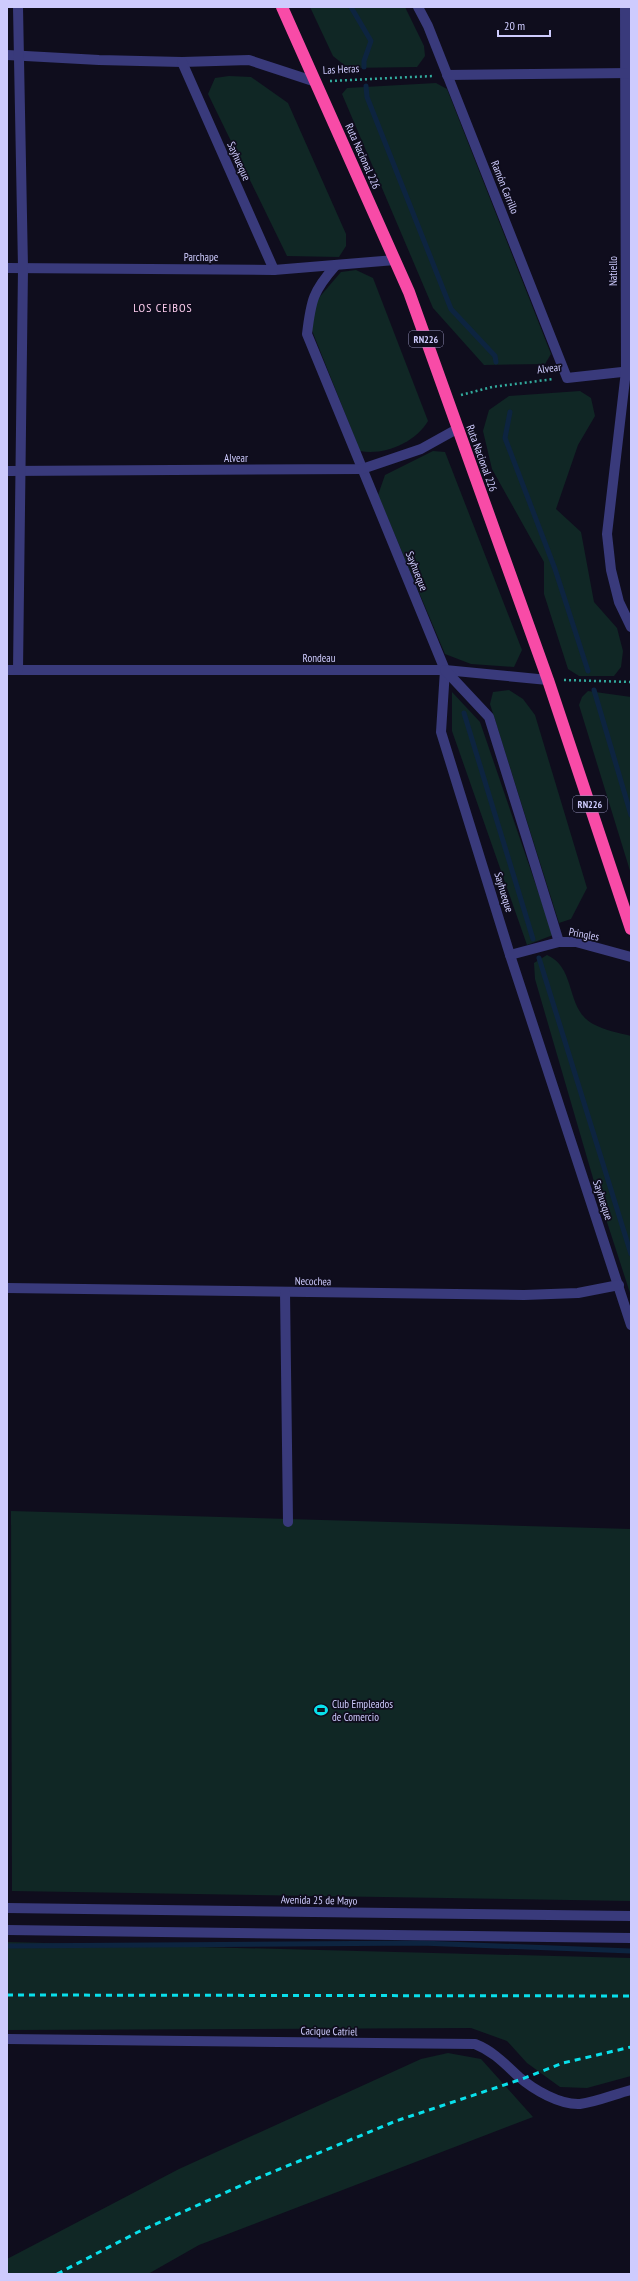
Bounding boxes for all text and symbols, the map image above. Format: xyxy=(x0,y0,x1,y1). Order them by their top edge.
scale bar xyxy=(498,12,550,38)
text: 20 m xyxy=(504,18,525,33)
street label: Las Heras xyxy=(322,61,360,77)
street label: Ruta Nacional 226 xyxy=(342,121,384,191)
street label: Sayhueque xyxy=(224,139,254,183)
street label: Ramón Carrillo xyxy=(488,158,522,216)
street label: Parchape xyxy=(184,250,219,264)
street label: Natiello xyxy=(606,256,620,286)
district label: LOS CEIBOS xyxy=(133,300,193,315)
road number: RN226 xyxy=(409,331,443,347)
street label: Alvear xyxy=(536,360,562,376)
street label: Ruta Nacional 226 xyxy=(463,423,501,493)
street label: Alvear xyxy=(224,451,248,465)
street label: Sayhueque xyxy=(403,549,431,593)
street label: Rondeau xyxy=(303,651,336,665)
road number: RN226 xyxy=(573,796,607,812)
street label: Sayhueque xyxy=(491,870,517,914)
street label: Pringles xyxy=(568,924,600,944)
street label: Sayhueque xyxy=(590,1178,616,1222)
street label: Necochea xyxy=(295,1274,331,1288)
place label: Club Empleados de Comercio xyxy=(332,1697,393,1724)
sports icon: Club Empleados de Comercio xyxy=(313,1702,329,1718)
street label: Avenida 25 de Mayo xyxy=(281,1892,358,1908)
street label: Cacique Catriel xyxy=(300,2024,358,2039)

